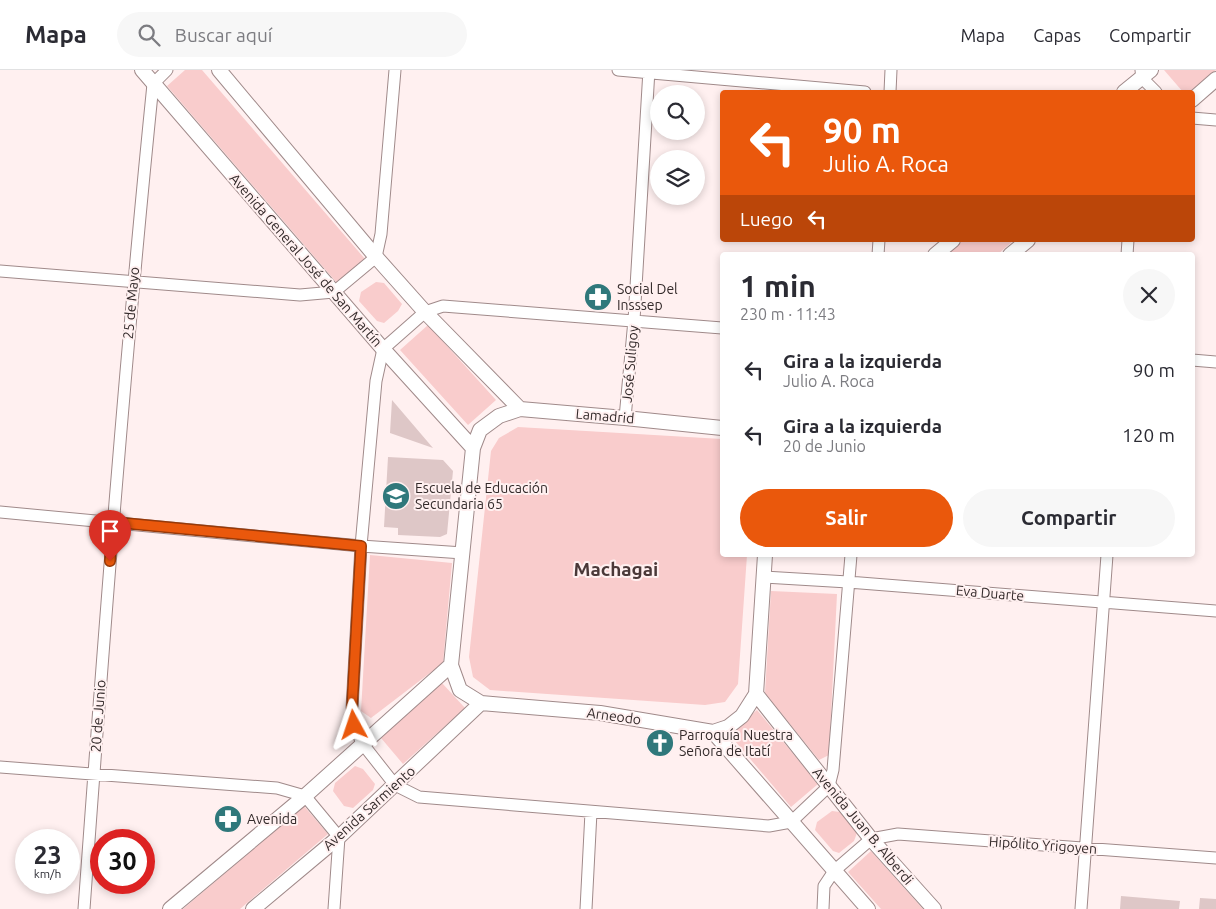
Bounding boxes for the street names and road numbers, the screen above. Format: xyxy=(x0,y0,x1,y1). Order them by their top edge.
street label: Avenida General José de San Martín xyxy=(226,170,386,350)
street label: 25 de Mayo xyxy=(120,266,142,340)
street label: José Suligoy xyxy=(619,324,641,403)
street label: Lamadrid xyxy=(575,405,635,427)
street label: Eva Duarte xyxy=(955,582,1025,604)
street label: 20 de Junio xyxy=(87,679,109,753)
street label: Arneodo xyxy=(586,704,642,728)
street label: Avenida Sarmiento xyxy=(320,763,418,853)
street label: Avenida Juan B. Alberdi xyxy=(809,764,917,888)
street label: Hipólito Yrigoyen xyxy=(988,833,1098,857)

